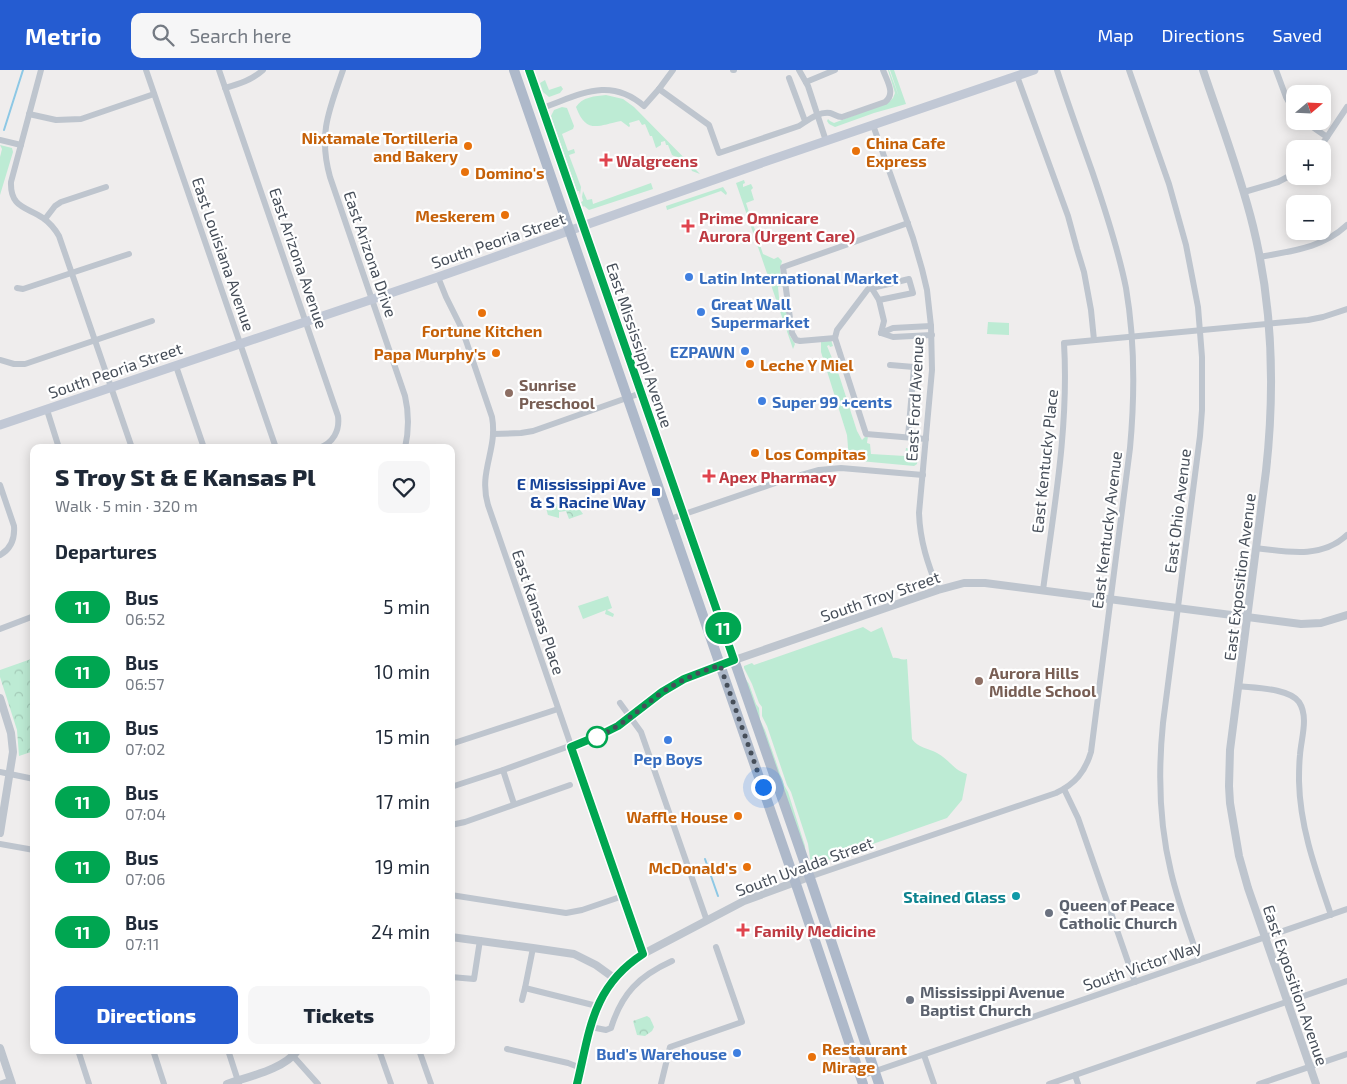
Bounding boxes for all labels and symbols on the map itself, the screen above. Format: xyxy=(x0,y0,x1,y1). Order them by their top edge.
north arrow xyxy=(1286,85,1331,130)
place label: Nixtamale Tortilleria and Bakery xyxy=(302,128,458,166)
place label: China Cafe Express xyxy=(866,133,946,170)
marker: Nixtamale Tortilleria and Bakery xyxy=(462,140,474,152)
marker: China Cafe Express xyxy=(850,145,862,157)
place label: Walgreens xyxy=(616,151,698,170)
marker: Walgreens xyxy=(600,154,612,166)
place label: Domino's xyxy=(475,163,545,182)
marker: Domino's xyxy=(459,166,471,178)
street label: East Louisiana Avenue xyxy=(189,174,259,334)
street label: East Arizona Avenue xyxy=(266,185,332,331)
street label: East Arizona Drive xyxy=(340,188,402,320)
place label: Meskerem xyxy=(415,206,495,225)
street label: South Peoria Street xyxy=(429,208,567,272)
place label: Prime Omnicare Aurora (Urgent Care) xyxy=(699,208,855,245)
marker: Meskerem xyxy=(499,209,511,221)
marker: Prime Omnicare Aurora (Urgent Care) xyxy=(681,219,695,233)
street label: East Mississippi Avenue xyxy=(603,260,677,430)
place label: Latin International Market xyxy=(699,268,899,287)
marker: Latin International Market xyxy=(683,271,695,283)
place label: Great Wall Supermarket xyxy=(711,294,810,331)
marker: Great Wall Supermarket xyxy=(695,306,707,318)
marker: Fortune Kitchen xyxy=(476,307,488,319)
place label: Fortune Kitchen xyxy=(422,321,542,340)
street label: East Ford Avenue xyxy=(901,336,927,462)
street label: South Peoria Street xyxy=(46,338,184,402)
place label: EZPAWN xyxy=(670,342,735,361)
place label: Papa Murphy's xyxy=(374,344,486,364)
marker: EZPAWN xyxy=(739,345,751,357)
marker: Papa Murphy's xyxy=(490,347,502,359)
place label: Leche Y Miel xyxy=(760,355,854,374)
marker: Leche Y Miel xyxy=(744,358,756,370)
place label: Sunrise Preschool xyxy=(519,375,596,412)
marker: Sunrise Preschool xyxy=(503,387,515,399)
street label: East Kentucky Place xyxy=(1027,388,1061,534)
place label: Super 99 +cents xyxy=(772,392,892,411)
marker: Super 99 +cents xyxy=(756,395,768,407)
place label: Los Compitas xyxy=(765,444,866,463)
marker: Los Compitas xyxy=(749,447,761,459)
street label: East Ohio Avenue xyxy=(1160,448,1194,574)
street label: East Kentucky Avenue xyxy=(1087,450,1125,610)
place label: Apex Pharmacy xyxy=(719,467,836,487)
marker: Apex Pharmacy xyxy=(703,470,715,482)
place label: E Mississippi Ave & S Racine Way xyxy=(517,474,646,512)
marker: E Mississippi Ave & S Racine Way xyxy=(650,486,662,498)
street label: East Exposition Avenue xyxy=(1219,492,1259,662)
street label: East Kansas Place xyxy=(509,547,569,677)
street label: South Troy Street xyxy=(818,567,942,625)
line badge: 11 xyxy=(700,612,746,644)
place label: Aurora Hills Middle School xyxy=(989,663,1097,700)
marker: Aurora Hills Middle School xyxy=(973,675,985,687)
unlabelled marker xyxy=(586,726,608,748)
marker: Pep Boys xyxy=(662,734,674,746)
place label: Pep Boys xyxy=(634,749,702,769)
your location xyxy=(751,775,776,800)
place label: Waffle House xyxy=(626,807,728,826)
marker: Waffle House xyxy=(732,810,744,822)
street label: South Uvalda Street xyxy=(733,832,875,900)
place label: McDonald's xyxy=(648,858,737,877)
marker: McDonald's xyxy=(741,861,753,873)
place label: Stained Glass xyxy=(903,887,1006,906)
marker: Stained Glass xyxy=(1010,890,1022,902)
place label: Queen of Peace Catholic Church xyxy=(1059,895,1177,932)
street label: East Exposition Avenue xyxy=(1260,902,1332,1068)
marker: Queen of Peace Catholic Church xyxy=(1043,907,1055,919)
place label: Family Medicine xyxy=(754,921,876,941)
marker: Family Medicine xyxy=(736,923,750,937)
street label: South Victor Way xyxy=(1080,936,1204,994)
place label: Mississippi Avenue Baptist Church xyxy=(920,982,1065,1019)
marker: Mississippi Avenue Baptist Church xyxy=(904,994,916,1006)
place label: Restaurant Mirage xyxy=(822,1039,907,1076)
place label: Bud's Warehouse xyxy=(596,1044,727,1063)
marker: Bud's Warehouse xyxy=(731,1047,743,1059)
marker: Restaurant Mirage xyxy=(806,1051,818,1063)

